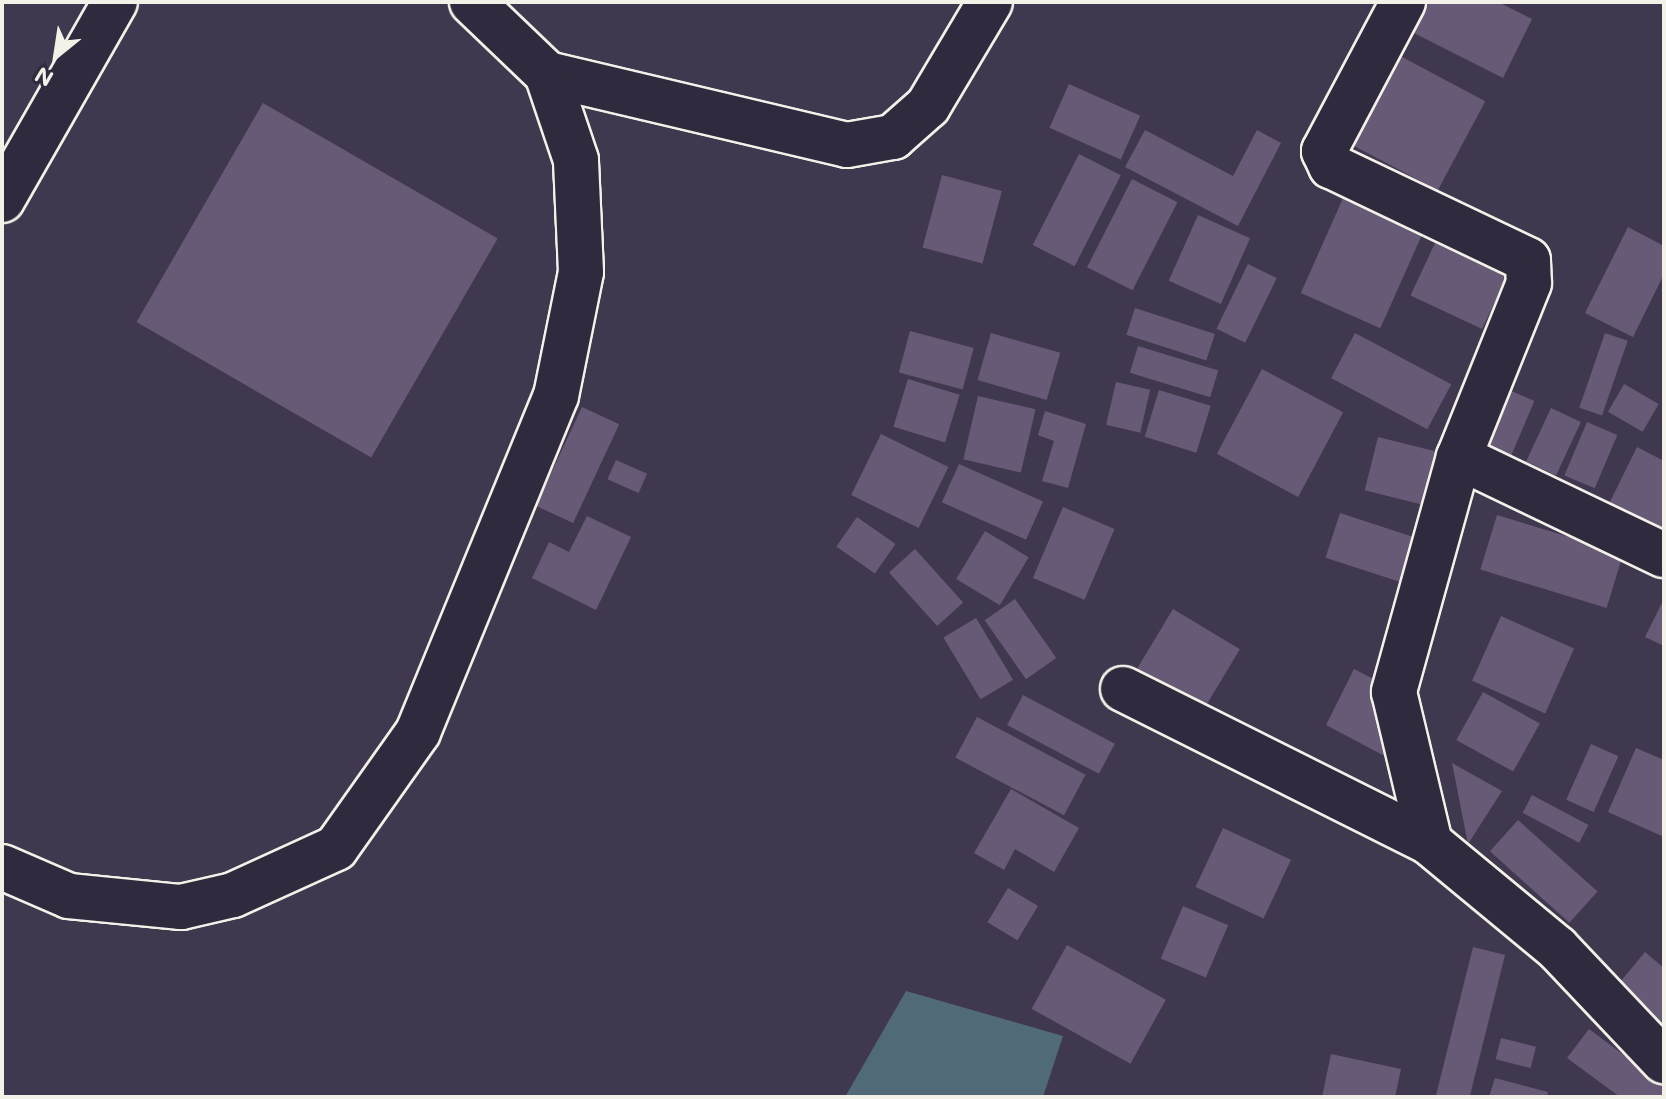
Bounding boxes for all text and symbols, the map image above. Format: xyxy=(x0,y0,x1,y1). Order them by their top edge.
north arrow xyxy=(16,16,96,96)
text: N xyxy=(29,60,58,94)

